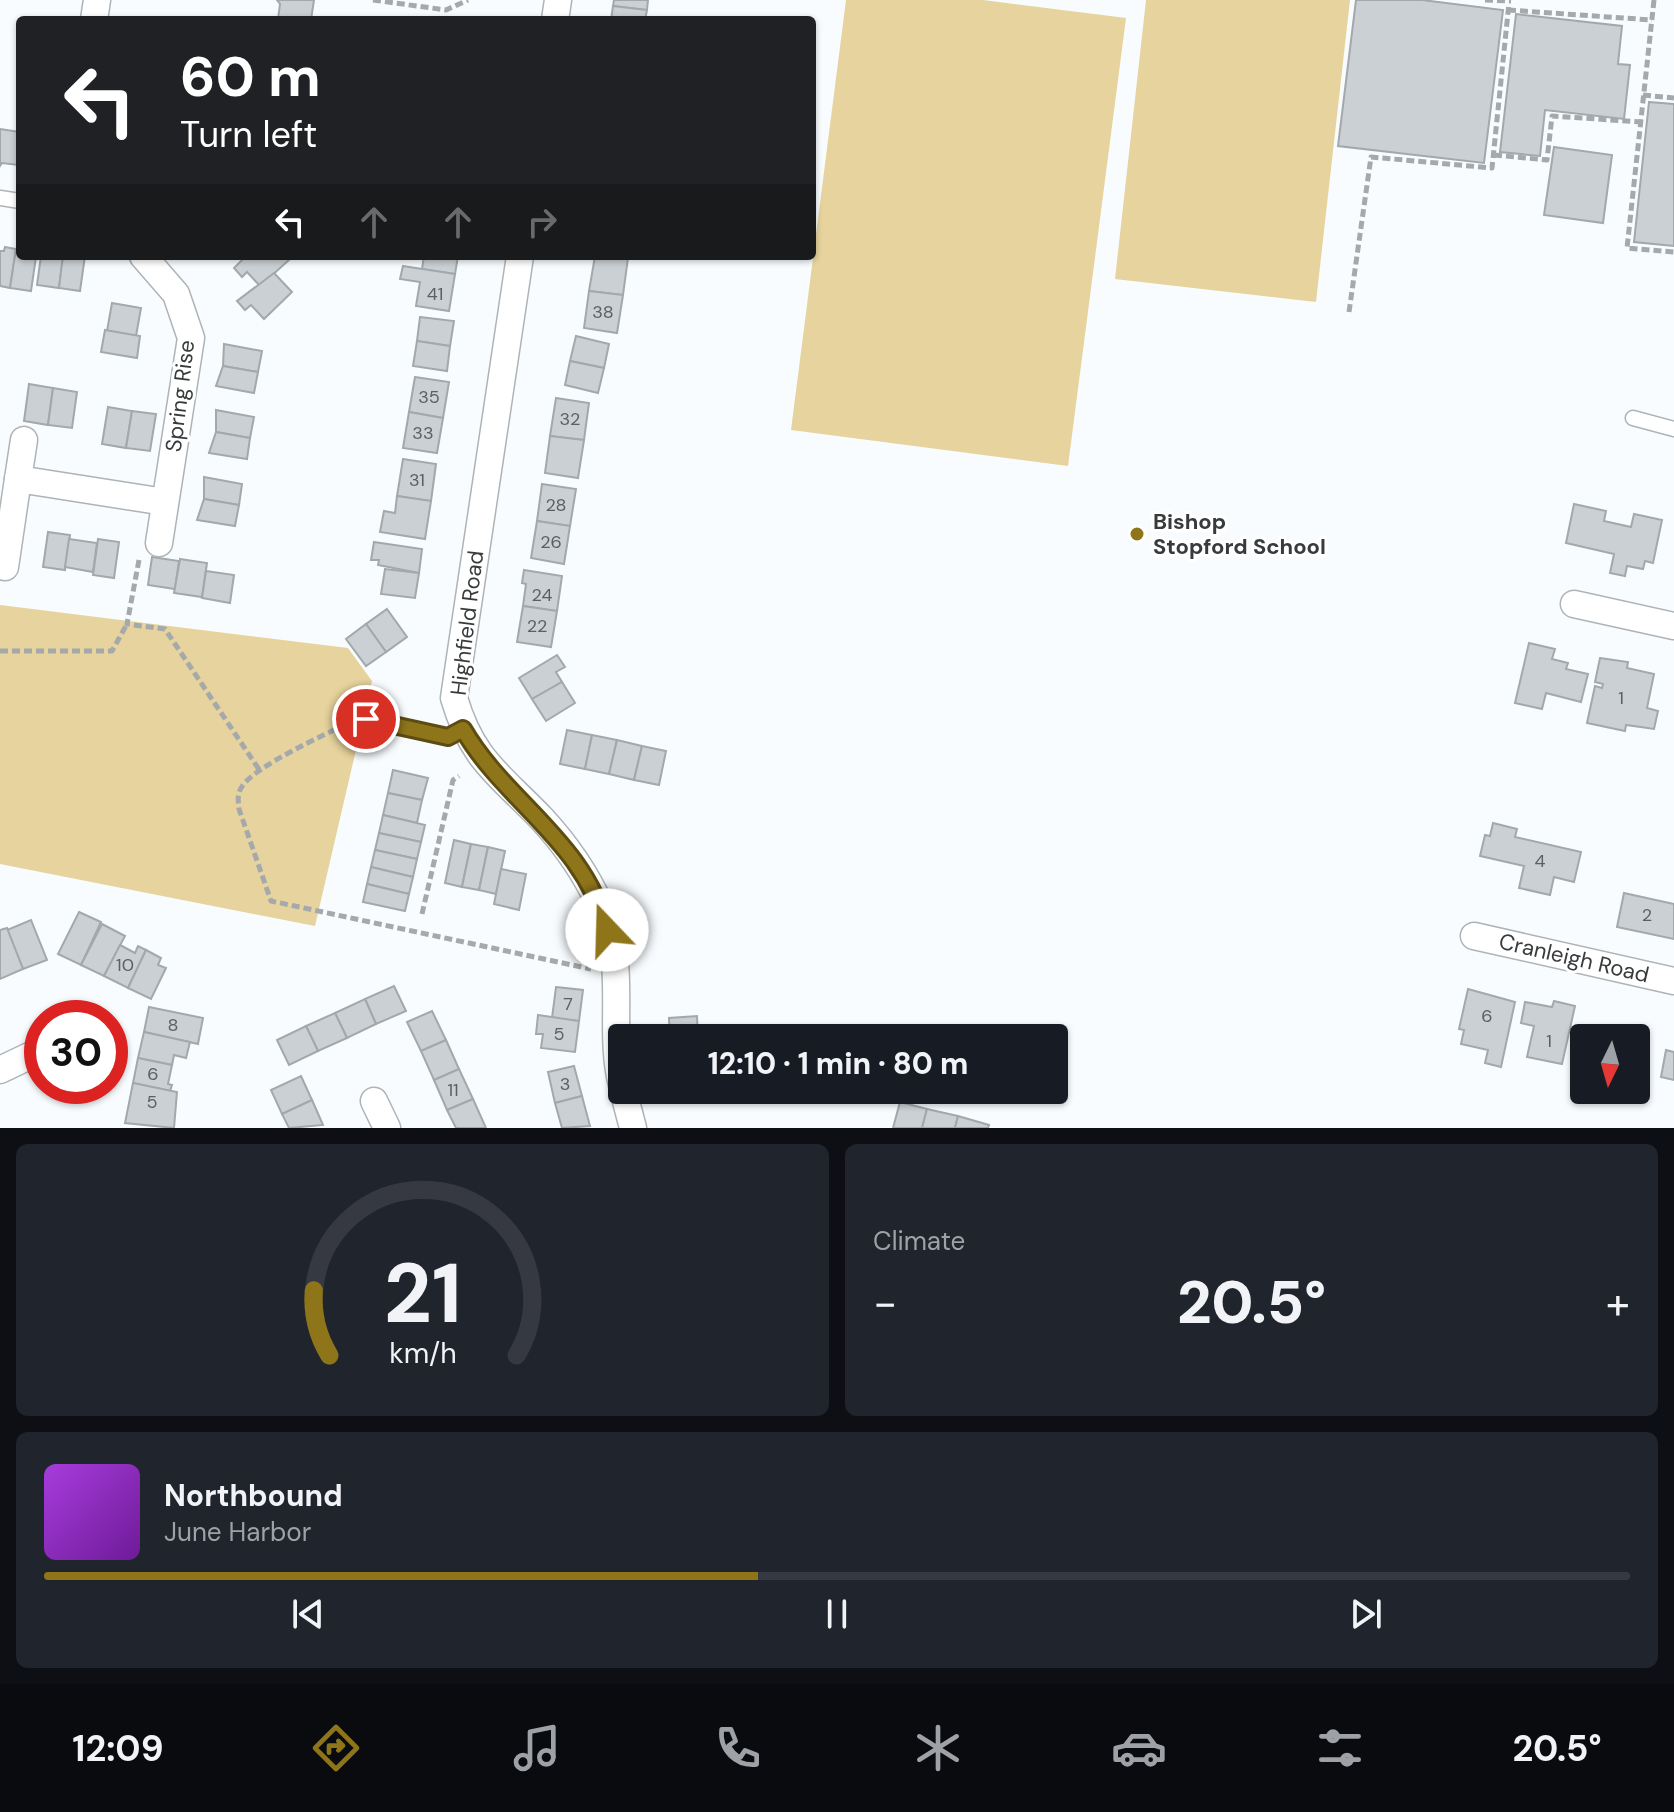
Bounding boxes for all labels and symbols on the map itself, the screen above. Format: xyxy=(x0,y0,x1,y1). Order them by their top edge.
house number: 41 xyxy=(427,282,443,306)
house number: 38 xyxy=(592,300,614,324)
street label: Spring Rise xyxy=(159,338,201,454)
house number: 35 xyxy=(418,385,440,409)
house number: 32 xyxy=(559,407,581,431)
house number: 33 xyxy=(412,421,434,445)
house number: 31 xyxy=(409,468,425,492)
house number: 28 xyxy=(545,493,567,517)
place label: Bishop Stopford School xyxy=(1153,507,1326,561)
marker: Bishop Stopford School xyxy=(1128,525,1146,543)
house number: 26 xyxy=(540,530,562,554)
street label: Highfield Road xyxy=(444,549,490,697)
house number: 24 xyxy=(532,583,553,607)
house number: 22 xyxy=(527,614,547,638)
pin xyxy=(332,685,400,753)
house number: 1 xyxy=(1618,686,1624,710)
house number: 4 xyxy=(1535,849,1546,873)
position arrow xyxy=(565,888,649,972)
house number: 2 xyxy=(1642,903,1652,927)
street label: Cranleigh Road xyxy=(1496,927,1652,989)
house number: 10 xyxy=(116,953,134,977)
house number: 7 xyxy=(563,992,573,1016)
speed limit sign: 30 xyxy=(24,1000,128,1104)
house number: 6 xyxy=(1481,1004,1493,1028)
house number: 8 xyxy=(168,1013,178,1037)
house number: 5 xyxy=(554,1022,564,1046)
north arrow xyxy=(1570,1024,1650,1104)
house number: 1 xyxy=(1546,1029,1552,1053)
house number: 6 xyxy=(147,1062,159,1086)
house number: 3 xyxy=(560,1072,570,1096)
house number: 11 xyxy=(447,1078,459,1102)
house number: 5 xyxy=(147,1090,157,1114)

